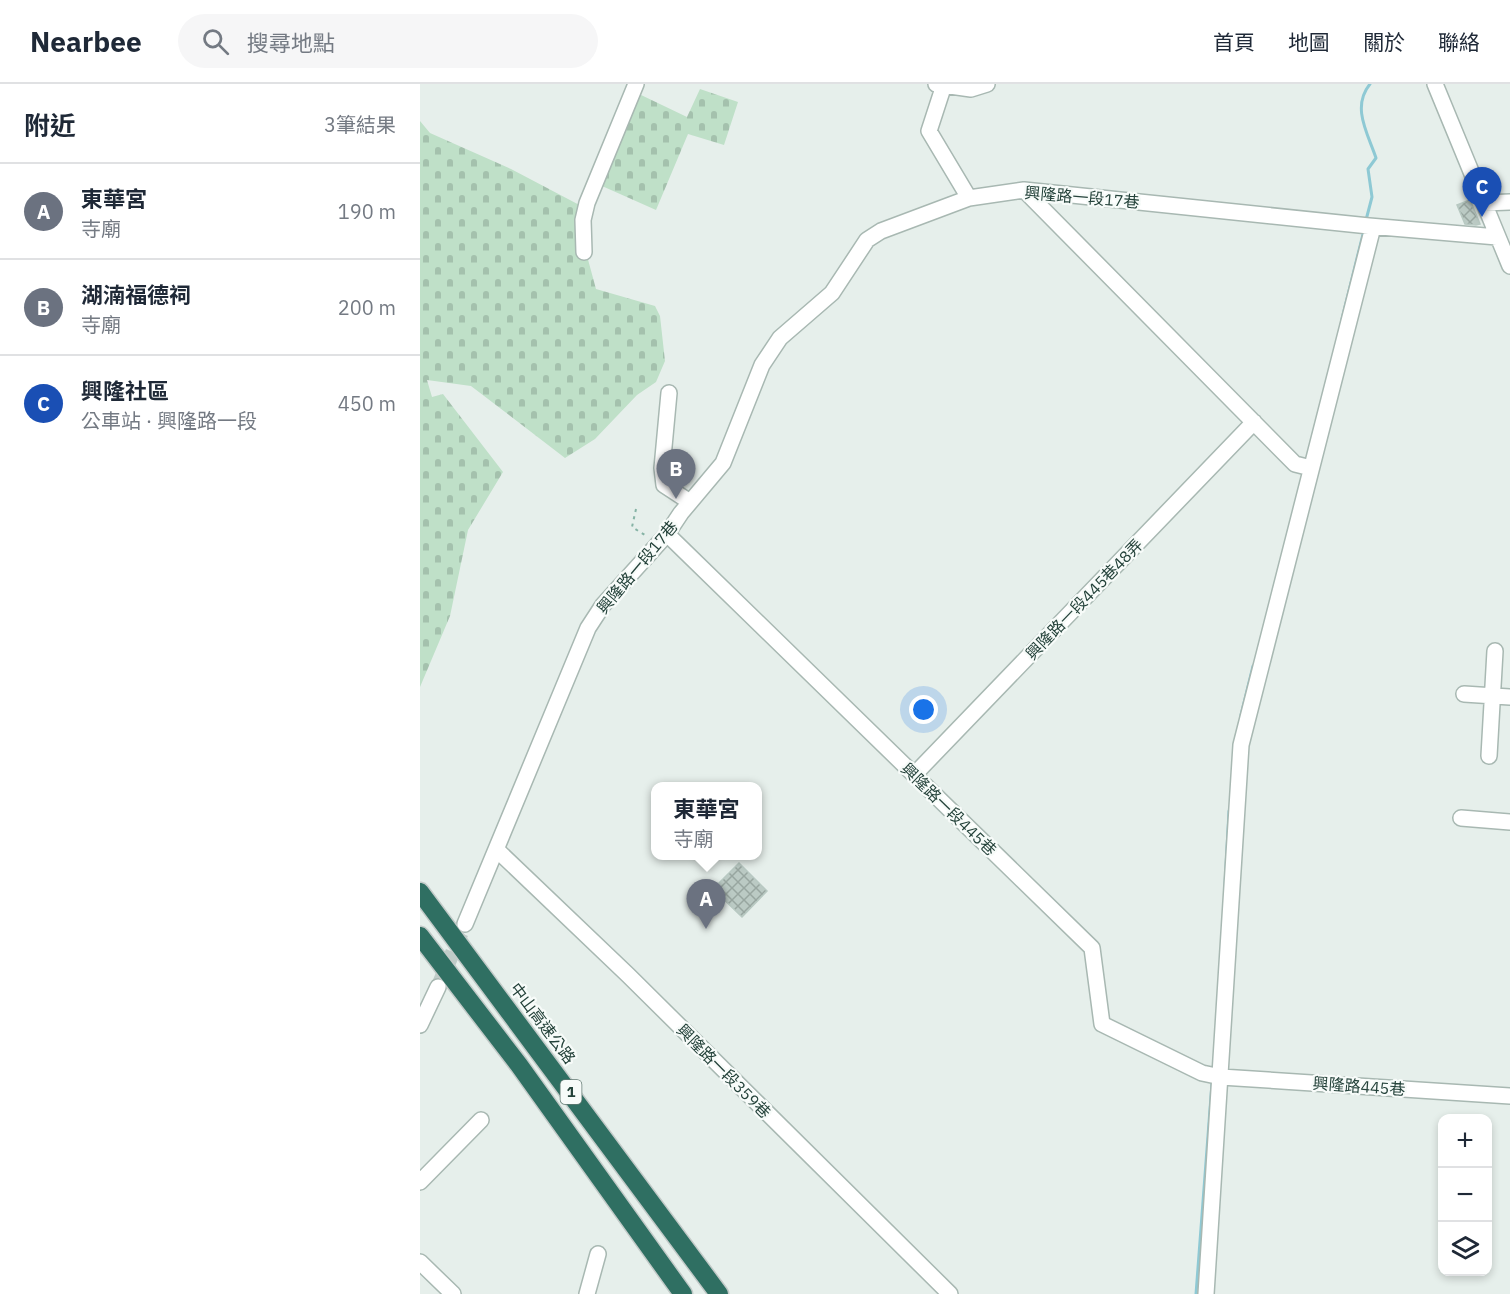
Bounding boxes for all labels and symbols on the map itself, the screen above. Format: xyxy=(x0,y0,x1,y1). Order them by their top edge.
pin: C xyxy=(1462,168,1502,217)
street label: 興隆路一段17巷 xyxy=(1024,182,1140,212)
pin: B xyxy=(656,450,696,499)
street label: 興隆路一段17巷 xyxy=(592,516,682,618)
street label: 興隆路一段445巷48弄 xyxy=(1021,535,1147,663)
your location xyxy=(909,695,938,724)
street label: 興隆路一段445巷 xyxy=(897,758,1001,860)
pin: A xyxy=(686,880,726,929)
street label: 中山高速公路 xyxy=(506,979,580,1067)
street label: 興隆路一段359巷 xyxy=(673,1020,775,1122)
street label: 興隆路445巷 xyxy=(1312,1073,1406,1099)
road number: 1 xyxy=(560,1080,582,1104)

